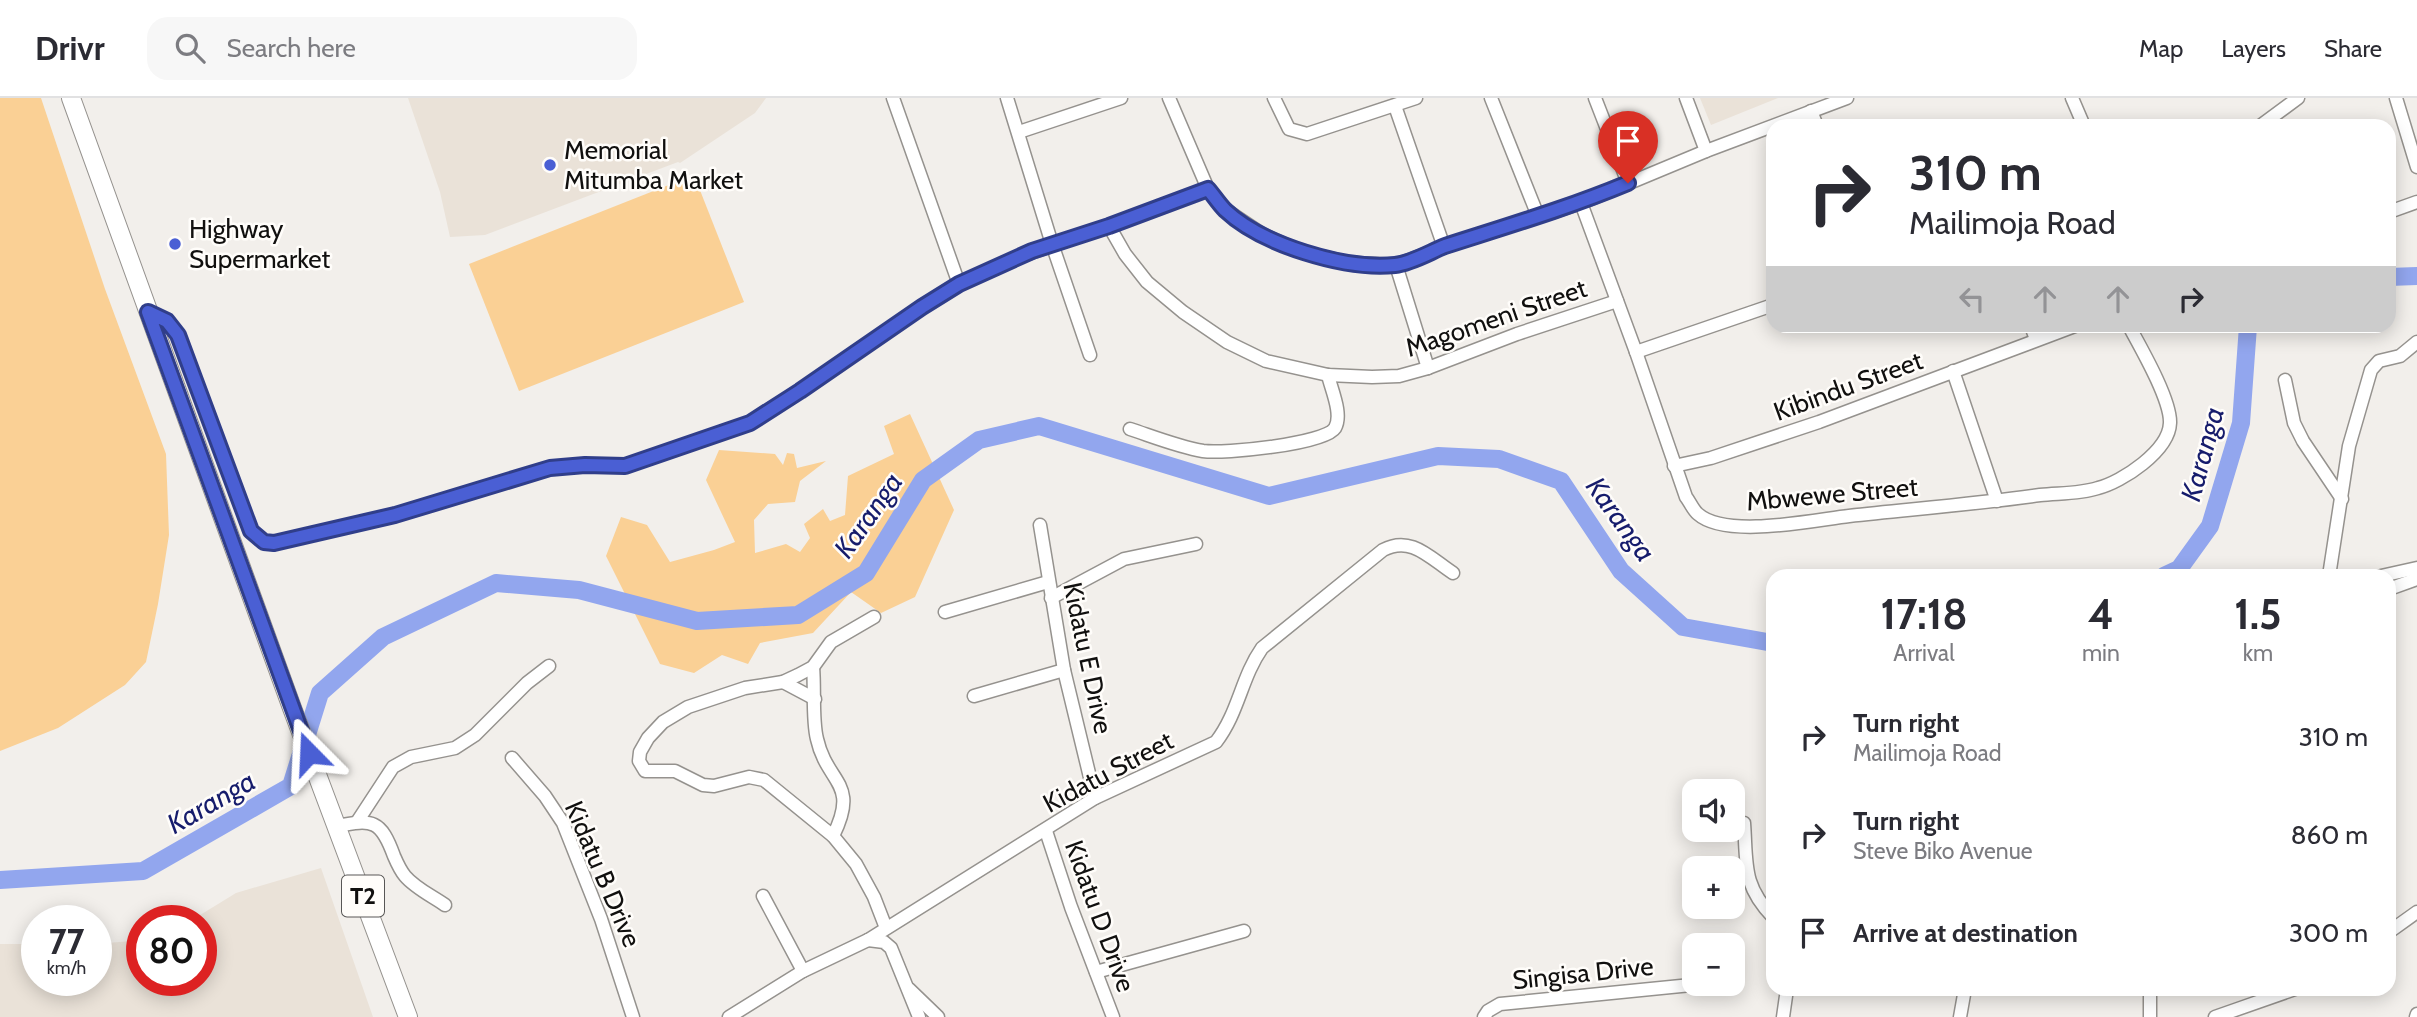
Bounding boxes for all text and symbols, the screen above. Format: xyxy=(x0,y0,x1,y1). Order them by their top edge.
search box xyxy=(147,17,637,80)
text: Drivr xyxy=(35,28,105,68)
icon: search xyxy=(171,29,209,67)
text: Search here xyxy=(227,32,356,64)
text: Map xyxy=(2139,34,2183,63)
text: Layers xyxy=(2221,34,2286,63)
text: Share xyxy=(2324,34,2382,63)
pin xyxy=(1598,111,1658,183)
icon: arrive xyxy=(1609,122,1647,160)
place label: Memorial Mitumba Market xyxy=(564,134,743,196)
text: 310 m xyxy=(1909,143,2042,202)
icon: right xyxy=(1794,147,1885,238)
marker: Memorial Mitumba Market xyxy=(542,157,558,173)
text: Mailimoja Road xyxy=(1909,203,2116,242)
place label: Highway Supermarket xyxy=(189,213,331,275)
marker: Highway Supermarket xyxy=(167,236,183,252)
street label: Magomeni Street xyxy=(1401,272,1591,364)
icon: left xyxy=(1953,280,1991,318)
icon: ahead xyxy=(2026,280,2064,318)
icon: ahead xyxy=(2099,280,2137,318)
icon: right xyxy=(2172,280,2210,318)
street label: Kibindu Street xyxy=(1769,344,1927,428)
water label: Karanga xyxy=(2173,403,2231,505)
water label: Karanga xyxy=(826,466,910,564)
water label: Karanga xyxy=(1579,470,1663,568)
street label: Mbwewe Street xyxy=(1745,471,1919,517)
street label: Kidatu E Drive xyxy=(1056,579,1120,737)
text: 17:18 xyxy=(1880,588,1968,640)
text: 4 xyxy=(2088,588,2114,640)
text: 1.5 xyxy=(2234,588,2282,640)
text: Arrival xyxy=(1893,639,1955,667)
text: min xyxy=(2082,639,2120,667)
text: km xyxy=(2243,639,2273,667)
text: Turn right xyxy=(1853,707,1959,739)
position arrow xyxy=(272,716,346,790)
icon: right xyxy=(1794,718,1832,756)
text: 310 m xyxy=(2299,721,2368,753)
street label: Kidatu Street xyxy=(1038,724,1179,820)
text: Mailimoja Road xyxy=(1853,739,2002,767)
water label: Karanga xyxy=(161,763,261,841)
map controls xyxy=(1682,779,1745,996)
button: sound xyxy=(1682,779,1745,842)
street label: Kidatu B Drive xyxy=(558,796,648,952)
text: Turn right xyxy=(1853,805,1959,837)
icon: right xyxy=(1794,816,1832,854)
text: 860 m xyxy=(2291,819,2368,851)
street label: Kidatu D Drive xyxy=(1058,836,1142,996)
text: Steve Biko Avenue xyxy=(1853,837,2033,865)
button: + xyxy=(1682,856,1745,919)
road number: T2 xyxy=(342,876,384,916)
speed limit sign: 80 xyxy=(126,905,217,996)
icon: arrive xyxy=(1794,914,1832,952)
text: Arrive at destination xyxy=(1853,917,2078,949)
text: 300 m xyxy=(2289,917,2368,949)
text: 77 xyxy=(49,920,84,963)
button: − xyxy=(1682,933,1745,996)
street label: Singisa Drive xyxy=(1511,950,1655,996)
text: km/h xyxy=(47,957,86,979)

